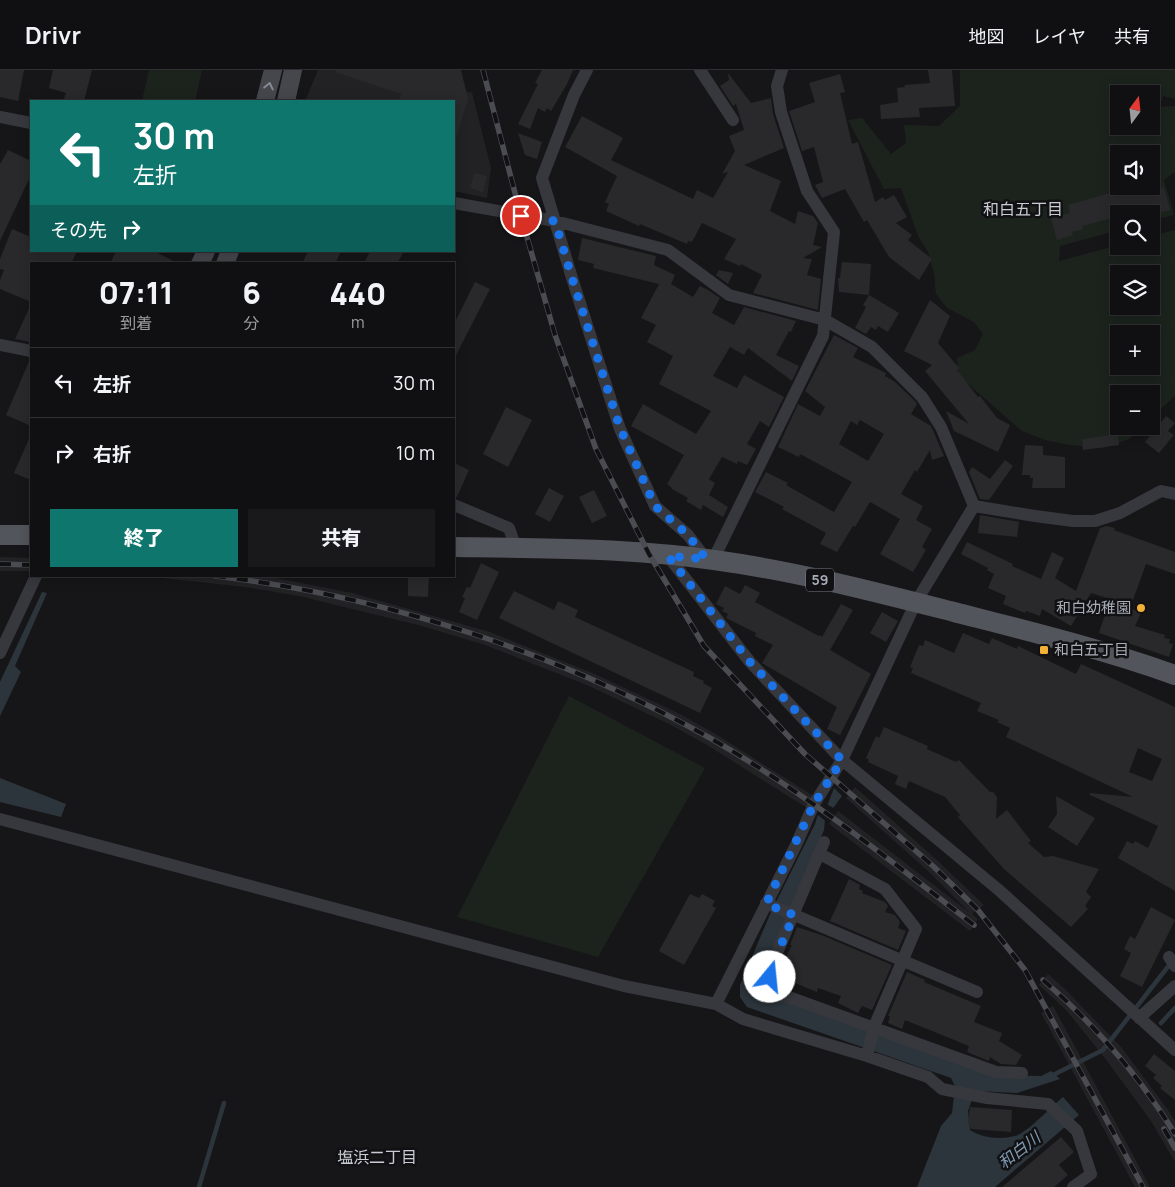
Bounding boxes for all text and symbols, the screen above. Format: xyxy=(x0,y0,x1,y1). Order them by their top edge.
text: Drivr xyxy=(25,18,81,51)
text: 地図 xyxy=(969,24,1005,48)
text: レイヤ xyxy=(1033,24,1086,48)
text: 共有 xyxy=(1114,24,1150,48)
one-way arrow xyxy=(264,81,274,90)
north arrow xyxy=(1110,85,1160,135)
map controls xyxy=(1110,85,1160,435)
text: 30 m xyxy=(133,112,215,160)
icon: left xyxy=(50,120,115,185)
button: sound xyxy=(1110,145,1160,195)
text: 左折 xyxy=(133,160,177,190)
pin xyxy=(500,195,542,237)
district label: 和白五丁目 xyxy=(983,198,1063,220)
icon: arrive xyxy=(507,202,535,230)
button: search xyxy=(1110,205,1160,255)
icon: right xyxy=(117,215,145,243)
text: その先 xyxy=(50,217,107,243)
button: layers xyxy=(1110,265,1160,315)
text: 07:11 xyxy=(99,272,173,313)
text: 6 xyxy=(242,272,261,313)
text: 440 xyxy=(330,273,386,314)
text: m xyxy=(351,311,365,333)
text: 到着 xyxy=(120,312,152,334)
text: 分 xyxy=(243,312,259,334)
button: + xyxy=(1110,325,1160,375)
icon: left xyxy=(50,369,78,397)
text: 30 m xyxy=(393,370,435,396)
text: 左折 xyxy=(93,371,131,397)
button: − xyxy=(1110,385,1160,435)
icon: right xyxy=(50,439,78,467)
text: 10 m xyxy=(396,440,435,466)
text: 右折 xyxy=(93,441,131,467)
button: 終了 xyxy=(50,509,238,567)
button: 共有 xyxy=(248,509,435,567)
road number: 59 xyxy=(806,568,834,592)
place label: 和白幼稚園 xyxy=(1056,597,1131,618)
marker: 和白幼稚園 xyxy=(1135,602,1147,614)
place label: 和白五丁目 xyxy=(1054,639,1129,660)
marker: 和白五丁目 xyxy=(1038,644,1050,656)
position arrow xyxy=(743,950,795,1002)
water label: 和白川 xyxy=(993,1125,1046,1173)
district label: 塩浜二丁目 xyxy=(337,1146,417,1168)

